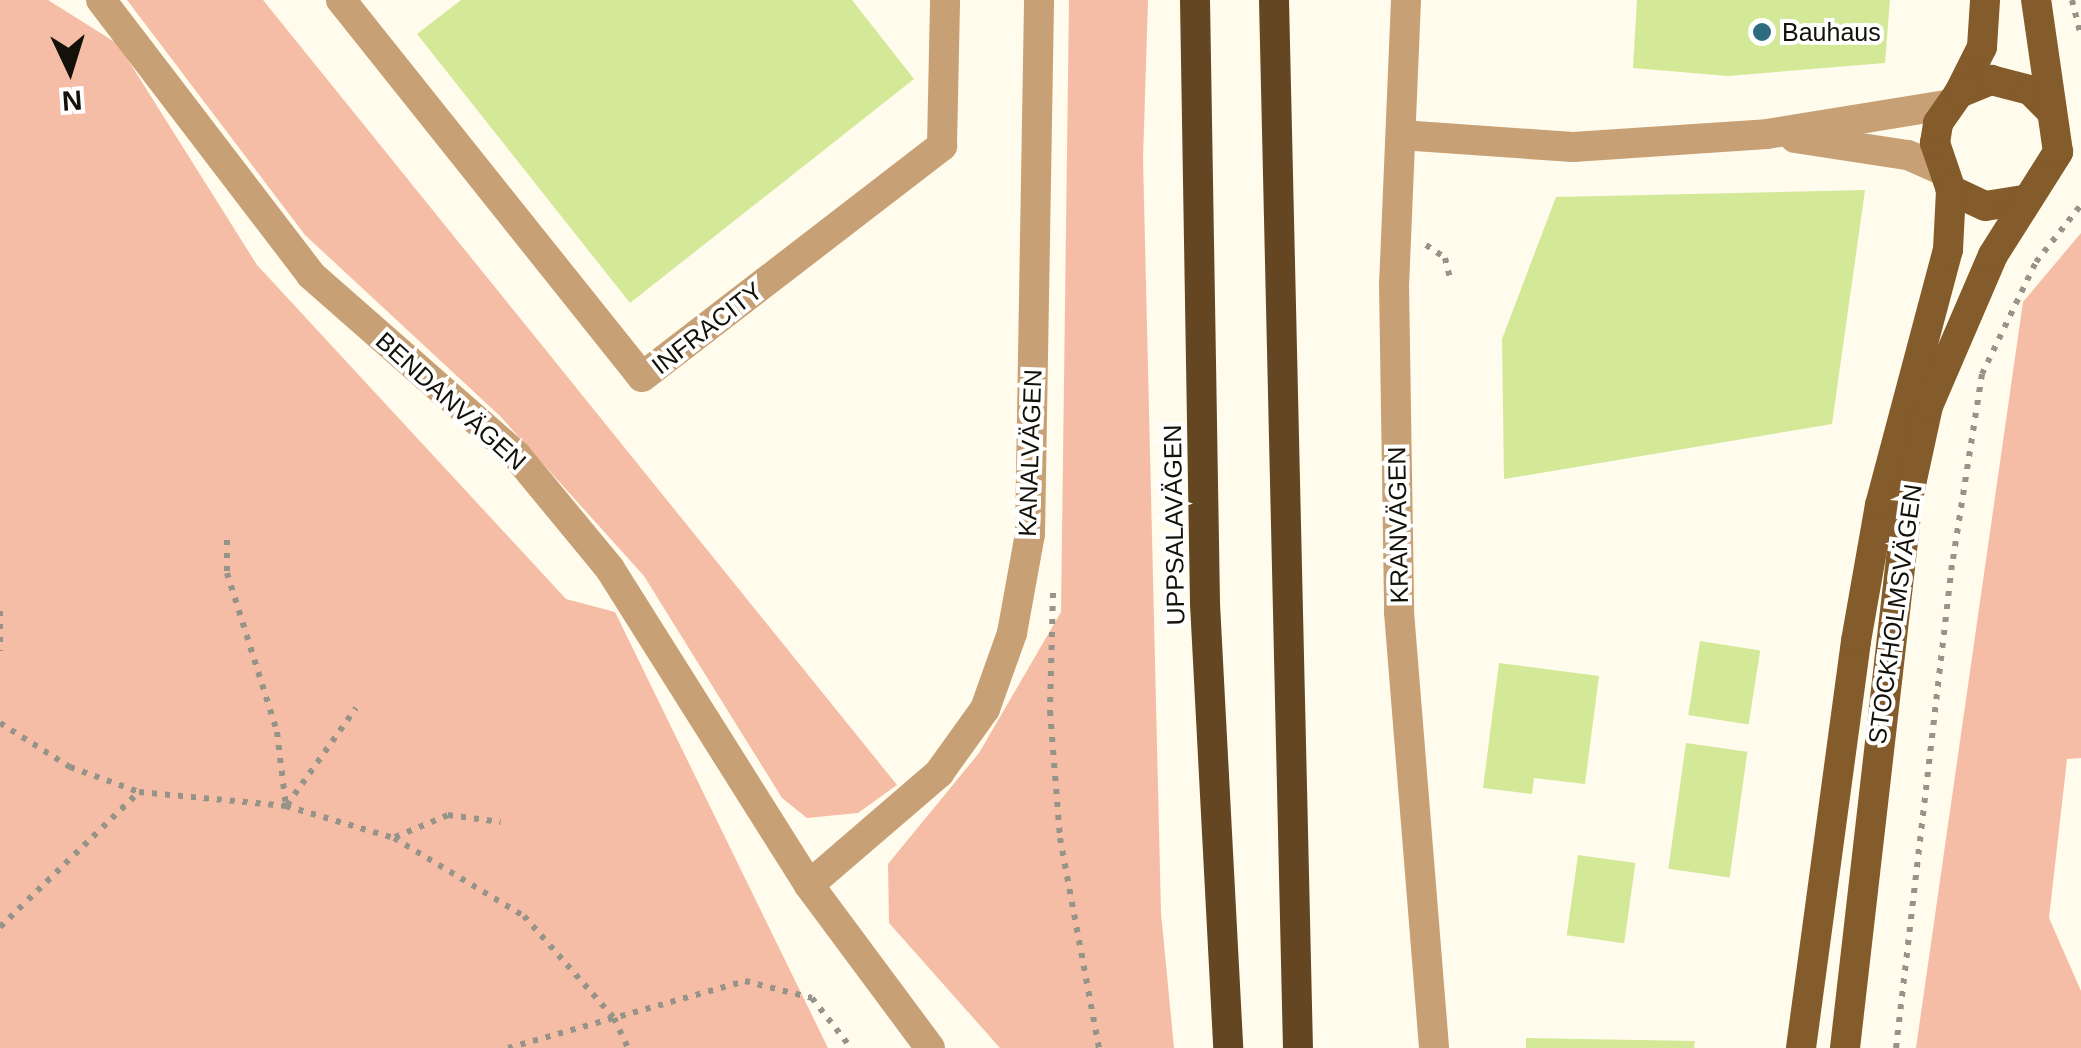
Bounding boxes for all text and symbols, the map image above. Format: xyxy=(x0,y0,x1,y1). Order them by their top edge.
place label: Bauhaus xyxy=(1782,17,1881,47)
north arrow xyxy=(20,20,120,120)
marker: Bauhaus xyxy=(1751,21,1773,43)
text: N xyxy=(61,84,83,117)
street label: INFRACITY xyxy=(646,276,768,380)
street label: BENDANVÄGEN xyxy=(370,326,532,476)
street label: KANALVÄGEN xyxy=(1012,369,1048,537)
street label: UPPSALAVÄGEN xyxy=(1157,424,1191,626)
street label: KRANVÄGEN xyxy=(1382,446,1414,604)
street label: STOCKHOLMSVÄGEN xyxy=(1862,482,1928,746)

